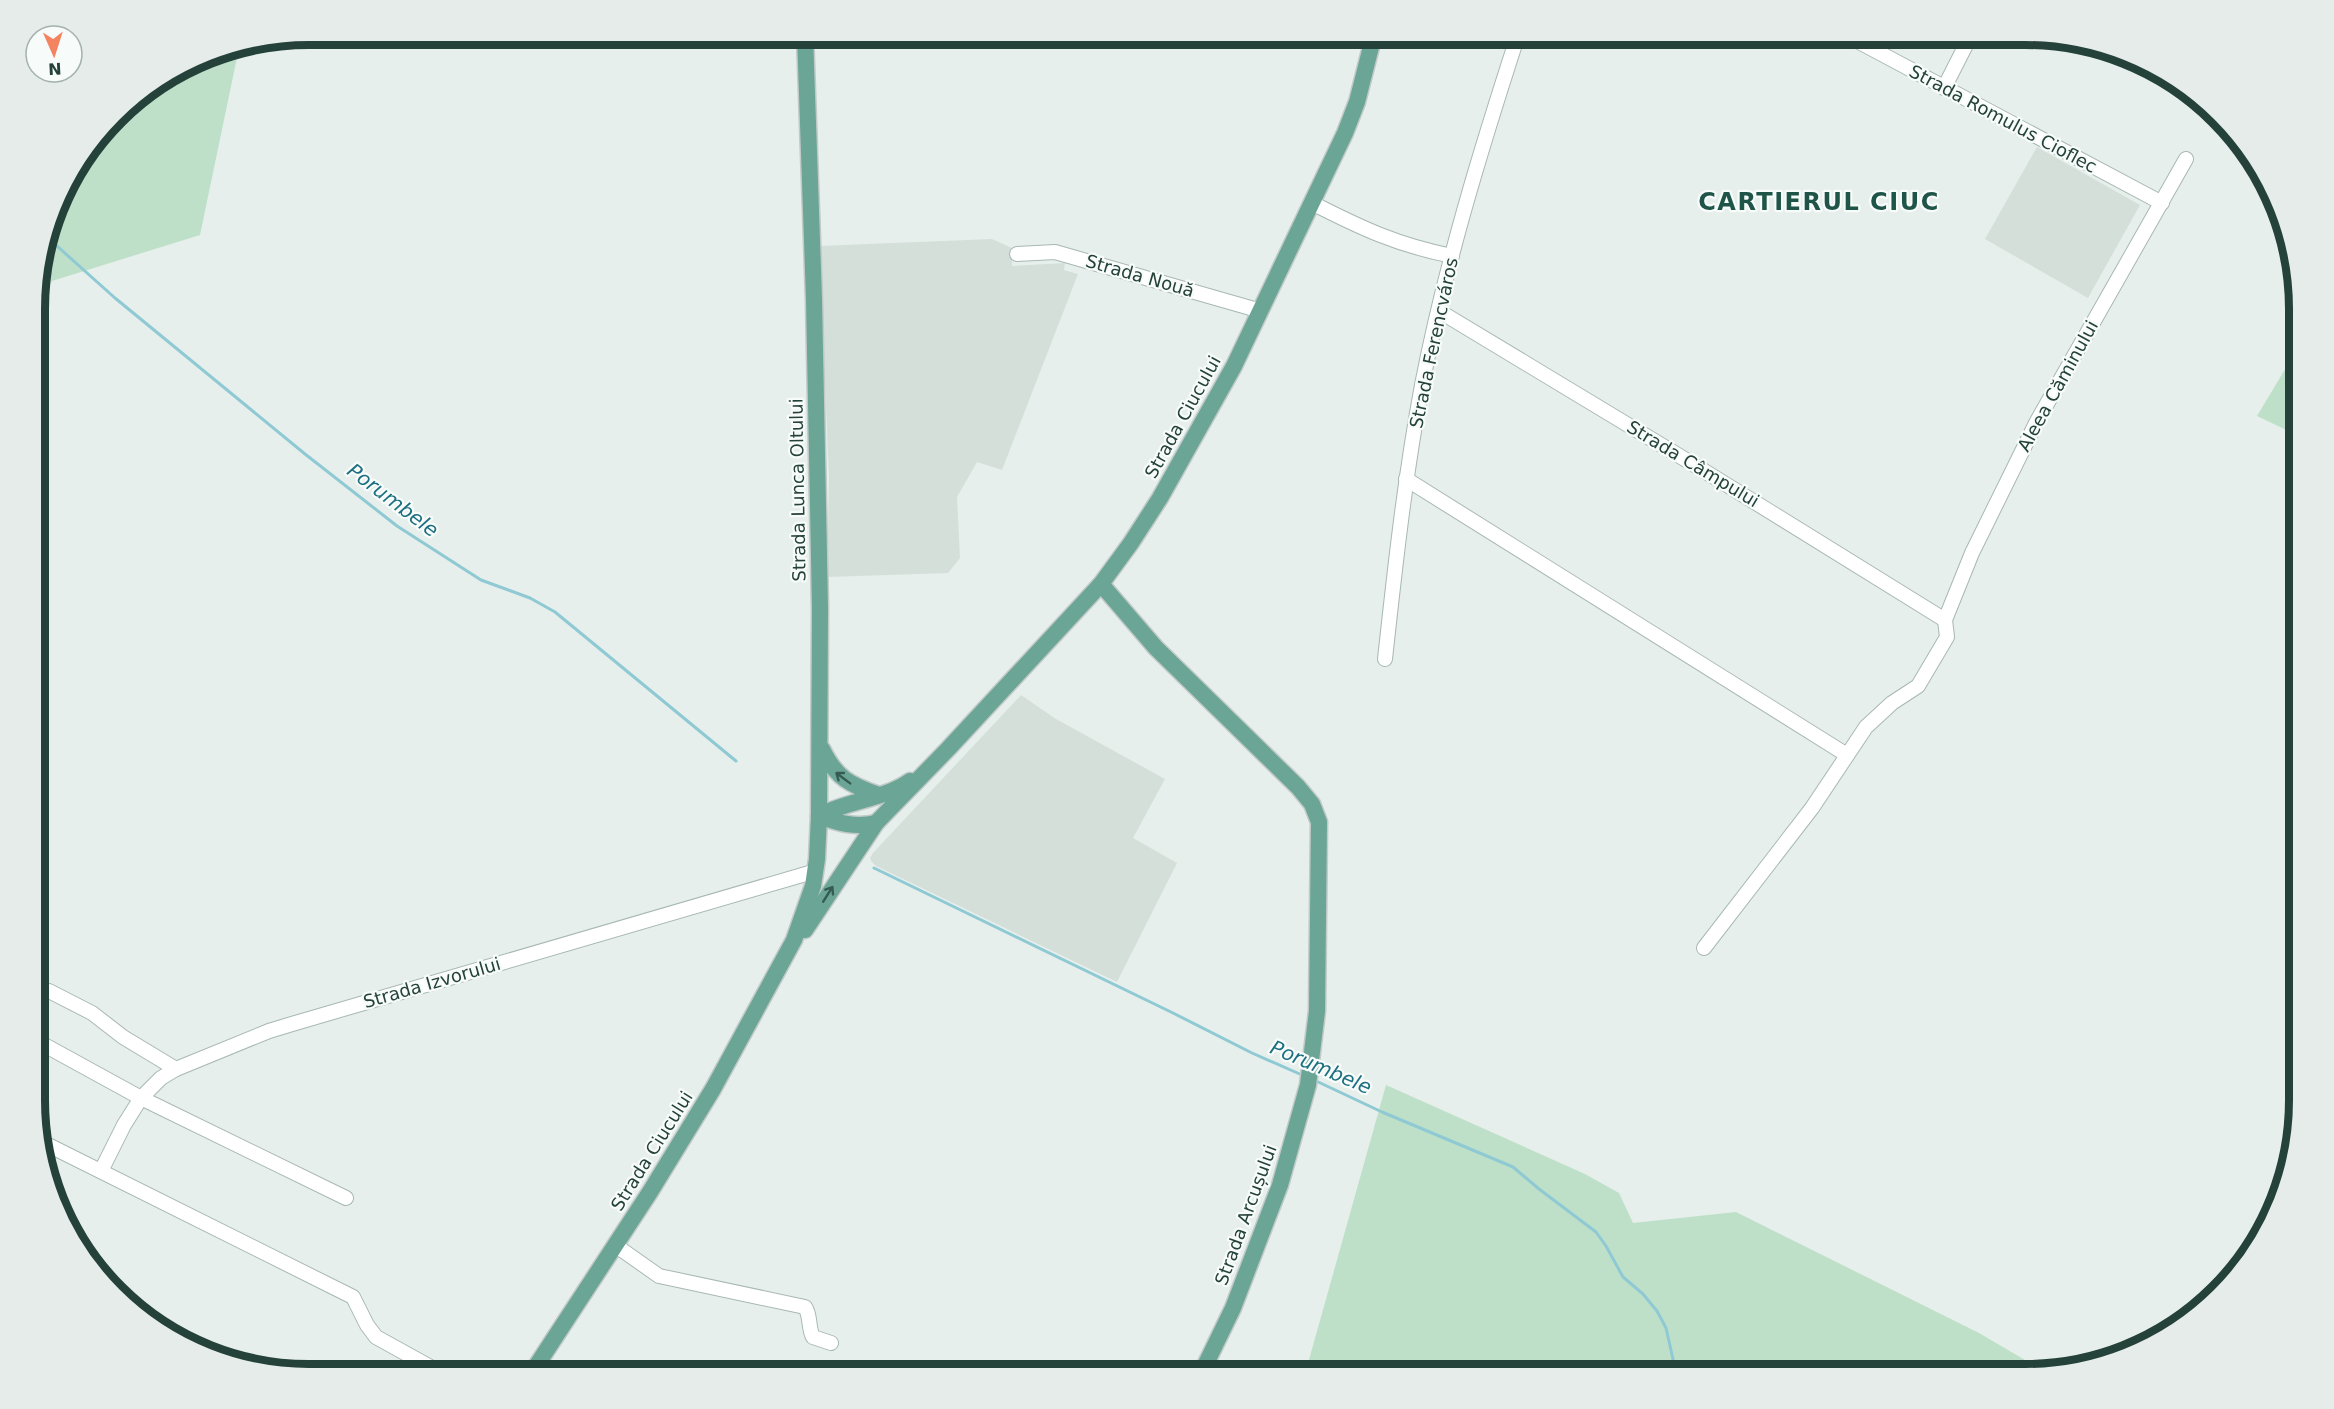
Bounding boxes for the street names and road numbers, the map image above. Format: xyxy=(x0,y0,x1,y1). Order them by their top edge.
street label: Strada Romulus Cioflec xyxy=(1906,60,2101,177)
street label: Strada Nouă xyxy=(1083,250,1197,301)
street label: Strada Ferencváros xyxy=(1405,256,1462,430)
street label: Aleea Căminului xyxy=(2013,317,2102,455)
street label: Strada Ciucului xyxy=(1140,352,1225,482)
street label: Strada Lunca Oltului xyxy=(785,398,810,582)
street label: Strada Câmpului xyxy=(1623,416,1763,511)
street label: Strada Izvorului xyxy=(361,953,503,1012)
street label: Strada Ciucului xyxy=(606,1087,697,1214)
street label: Strada Arcușului xyxy=(1210,1142,1281,1288)

